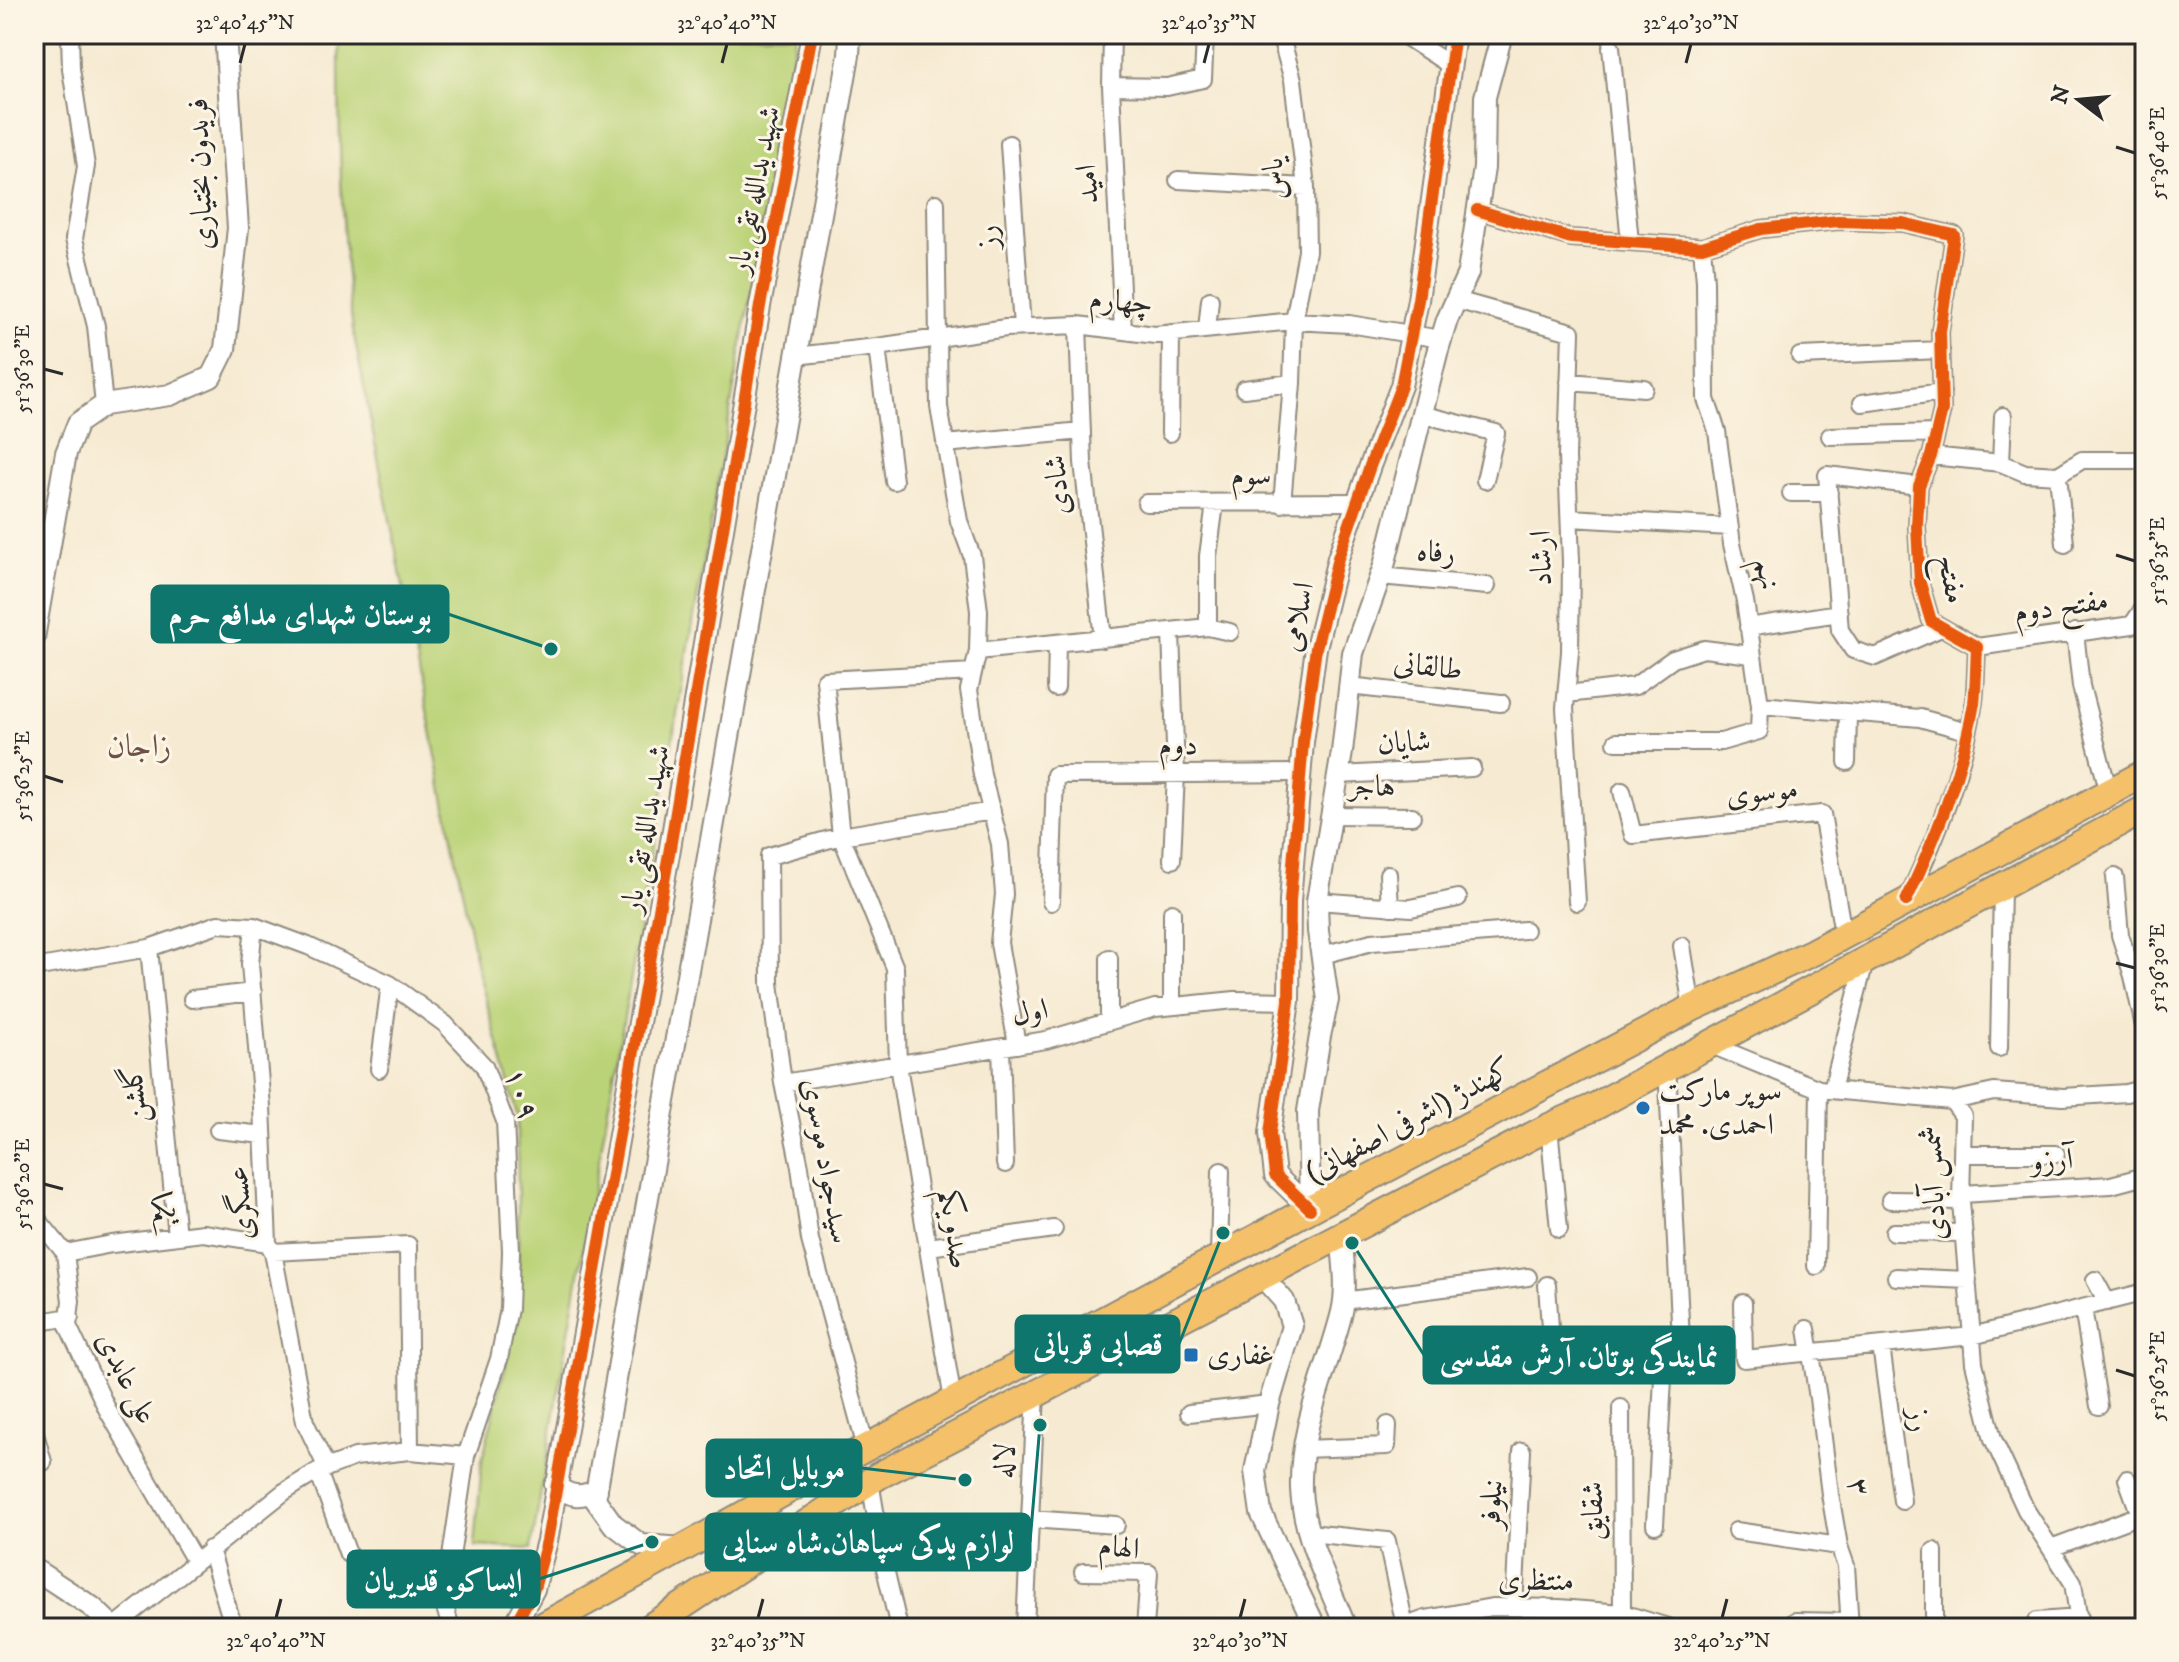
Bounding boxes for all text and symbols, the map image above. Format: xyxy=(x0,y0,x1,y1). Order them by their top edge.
text: 32°40'45"N xyxy=(196,11,294,36)
text: 32°40'40"N xyxy=(677,11,777,36)
text: 32°40'35"N xyxy=(1162,11,1256,36)
text: 32°40'30"N xyxy=(1643,11,1739,36)
north arrow xyxy=(2039,60,2119,140)
text: N xyxy=(2046,82,2077,107)
street label: فریدون بختیاری xyxy=(180,97,222,251)
street label: شهید یدالله تقی یار xyxy=(720,103,791,280)
text: 51°36'40"E xyxy=(2146,106,2171,200)
street label: یاس xyxy=(1255,155,1295,202)
street label: امید xyxy=(1068,163,1108,205)
street label: رز xyxy=(969,224,1007,253)
street label: چهارم xyxy=(1087,281,1154,329)
text: 51°36'30"E xyxy=(11,325,36,413)
street label: شادی xyxy=(1037,453,1079,517)
street label: سوم xyxy=(1230,457,1272,501)
text: 51°36'35"E xyxy=(2146,517,2171,605)
street label: ارشاد xyxy=(1523,530,1561,586)
street label: رفاه xyxy=(1415,533,1457,573)
street label: مفتح xyxy=(1921,551,1974,608)
street label: نهم xyxy=(1738,555,1788,595)
street label: اسلامی xyxy=(1273,579,1323,655)
street label: مفتح دوم xyxy=(2011,582,2112,639)
callout: بوستان شهدای مدافع حرم xyxy=(152,586,448,642)
text: بوستان شهدای مدافع حرم xyxy=(168,596,432,644)
street label: طالقانی xyxy=(1391,644,1465,690)
street label: شایان xyxy=(1376,723,1432,763)
district label: زاجان xyxy=(107,727,171,767)
street label: دوم xyxy=(1158,727,1198,771)
text: 51°36'25"E xyxy=(11,731,36,821)
street label: شهید یدالله تقی یار xyxy=(612,742,681,919)
street label: هاجر xyxy=(1345,768,1396,806)
street label: موسوی xyxy=(1724,771,1800,815)
text: 51°36'30"E xyxy=(2146,924,2171,1012)
street label: اول xyxy=(1008,991,1052,1035)
street label: کهندژ (اشرفی اصفهانی) xyxy=(1299,1051,1519,1191)
street label: گلشن xyxy=(113,1063,156,1125)
street label: ۱۰۹ xyxy=(495,1063,547,1125)
place label: سوپر مارکت احمدی. محمد xyxy=(1659,1073,1782,1144)
street label: سیدجواد موسوی xyxy=(793,1075,859,1247)
marker: سوپر مارکت احمدی. محمد xyxy=(1634,1099,1652,1117)
street label: شمس آبادی xyxy=(1912,1124,1955,1242)
text: 51°36'20"E xyxy=(11,1138,36,1230)
street label: آرزو xyxy=(2026,1140,2078,1181)
street label: عسگری xyxy=(218,1164,263,1242)
street label: صدو یکم xyxy=(922,1187,979,1273)
street label: یکم xyxy=(148,1189,181,1237)
callout: قصابی قربانی xyxy=(1016,1316,1179,1372)
street label: علی عابدی xyxy=(85,1325,165,1431)
text: قصابی قربانی xyxy=(1032,1326,1163,1367)
callout: نمایندگی بوتان. آرش مقدسی xyxy=(1424,1327,1734,1383)
text: 51°36'25"E xyxy=(2146,1331,2171,1421)
text: نمایندگی بوتان. آرش مقدسی xyxy=(1440,1332,1718,1379)
place label: غفاری xyxy=(1207,1337,1274,1374)
marker: غفاری xyxy=(1182,1346,1200,1364)
street label: رز xyxy=(1899,1403,1939,1434)
callout: موبایل اتحاد xyxy=(707,1440,861,1496)
street label: لاله xyxy=(986,1442,1024,1480)
text: موبایل اتحاد xyxy=(723,1450,845,1491)
street label: ۳ xyxy=(1838,1476,1878,1498)
street label: نیلوفر xyxy=(1472,1478,1512,1533)
street label: شقایق xyxy=(1575,1481,1612,1541)
callout: لوازم یدکی سپاهان.شاه سنایی xyxy=(706,1514,1030,1570)
text: لوازم یدکی سپاهان.شاه سنایی xyxy=(721,1523,1014,1570)
street label: الهام xyxy=(1096,1527,1141,1575)
callout: ایساکو. قدیریان xyxy=(348,1551,539,1607)
text: ایساکو. قدیریان xyxy=(363,1562,523,1602)
street label: منتظری xyxy=(1498,1562,1574,1600)
text: 32°40'40"N xyxy=(226,1629,326,1654)
text: 32°40'35"N xyxy=(711,1629,805,1654)
text: 32°40'30"N xyxy=(1192,1629,1288,1654)
text: 32°40'25"N xyxy=(1673,1629,1771,1654)

